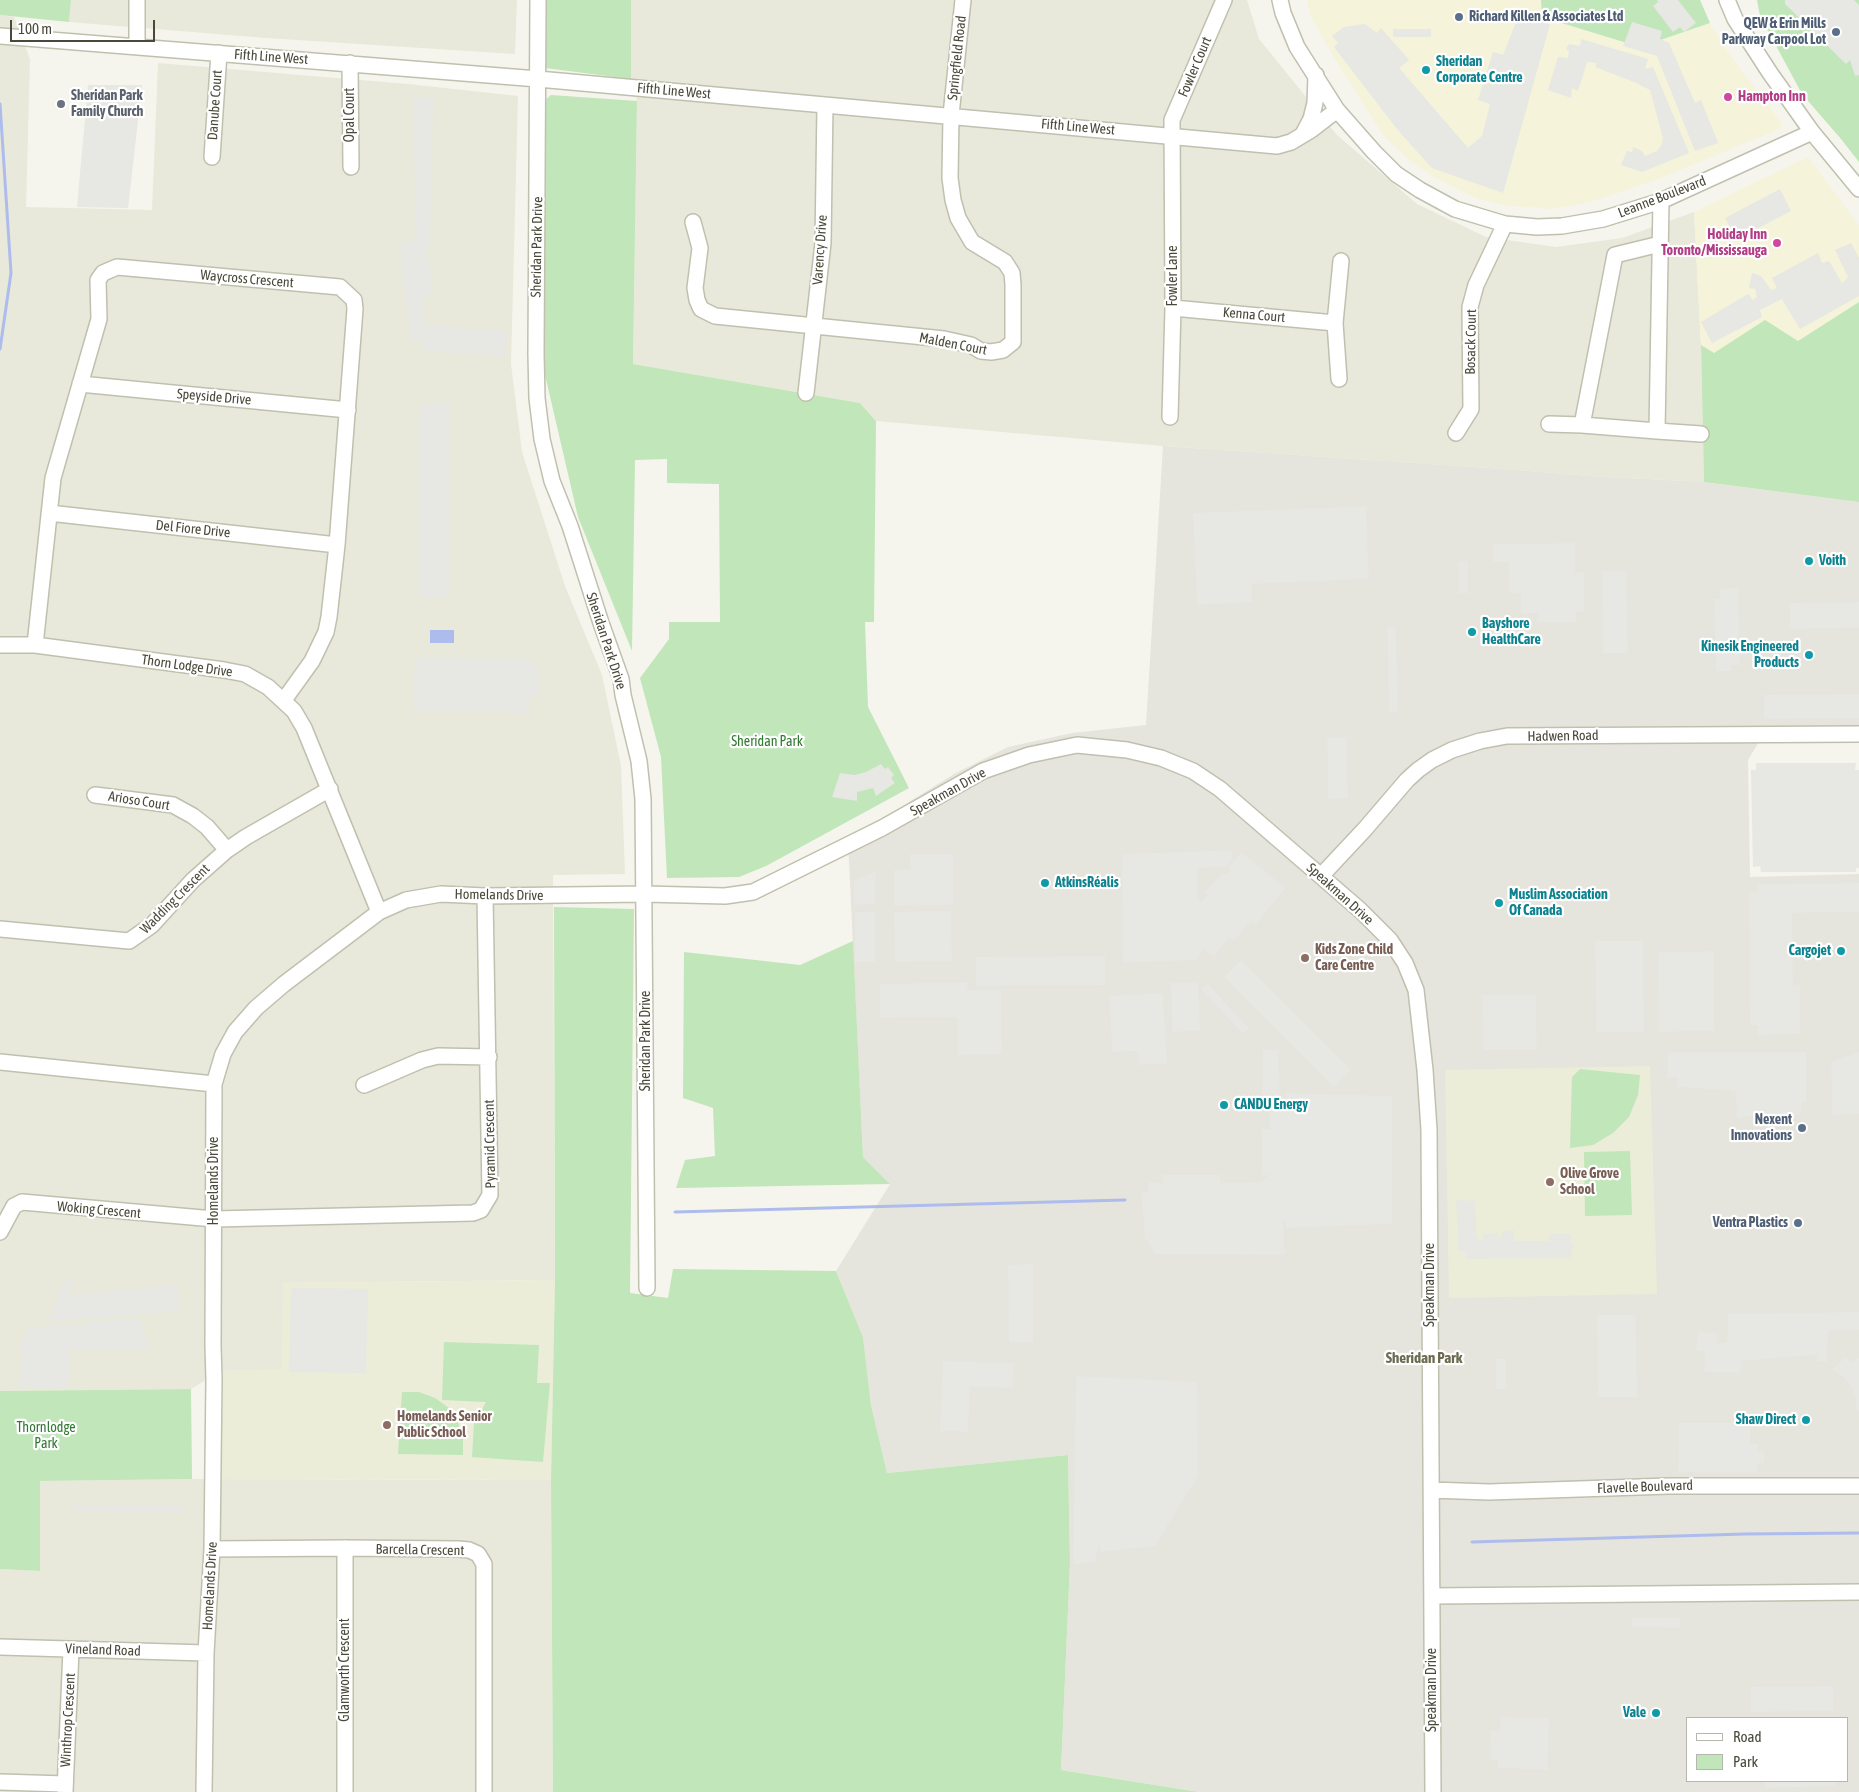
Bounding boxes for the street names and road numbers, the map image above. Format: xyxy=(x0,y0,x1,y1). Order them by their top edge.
street label: Springfield Road xyxy=(944,15,970,101)
street label: Fowler Court xyxy=(1175,34,1215,100)
street label: Fifth Line West xyxy=(233,46,309,68)
street label: Danube Court xyxy=(204,69,226,141)
street label: Fifth Line West xyxy=(636,79,712,103)
street label: Opal Court xyxy=(342,88,358,142)
street label: Fifth Line West xyxy=(1040,115,1116,139)
street label: Leanne Boulevard xyxy=(1616,173,1708,221)
street label: Sheridan Park Drive xyxy=(528,197,546,297)
street label: Varency Drive xyxy=(809,214,831,286)
street label: Fowler Lane xyxy=(1165,245,1181,307)
street label: Waycross Crescent xyxy=(200,267,294,291)
street label: Kenna Court xyxy=(1222,304,1286,326)
street label: Bosack Court xyxy=(1462,309,1480,375)
street label: Malden Court xyxy=(918,329,988,359)
street label: Speyside Drive xyxy=(176,385,252,409)
street label: Del Fiore Drive xyxy=(155,517,231,541)
street label: Sheridan Park Drive xyxy=(582,591,630,691)
street label: Thorn Lodge Drive xyxy=(140,651,234,681)
street label: Hadwen Road xyxy=(1527,727,1599,745)
street label: Speakman Drive xyxy=(907,764,989,820)
street label: Arioso Court xyxy=(107,788,171,814)
street label: Speakman Drive xyxy=(1303,860,1377,928)
street label: Wadding Crescent xyxy=(137,861,213,937)
street label: Homelands Drive xyxy=(454,886,544,904)
street label: Sheridan Park Drive xyxy=(638,991,654,1091)
street label: Pyramid Crescent xyxy=(481,1099,499,1189)
street label: Homelands Drive xyxy=(206,1137,222,1225)
street label: Woking Crescent xyxy=(56,1198,142,1222)
street label: Speakman Drive xyxy=(1422,1243,1438,1327)
street label: Flavelle Boulevard xyxy=(1597,1477,1693,1497)
street label: Homelands Drive xyxy=(199,1541,221,1631)
street label: Barcella Crescent xyxy=(375,1541,465,1559)
street label: Glamworth Crescent xyxy=(337,1618,353,1722)
street label: Vineland Road xyxy=(65,1640,141,1660)
street label: Speakman Drive xyxy=(1424,1648,1440,1732)
street label: Winthrop Crescent xyxy=(57,1672,79,1768)

